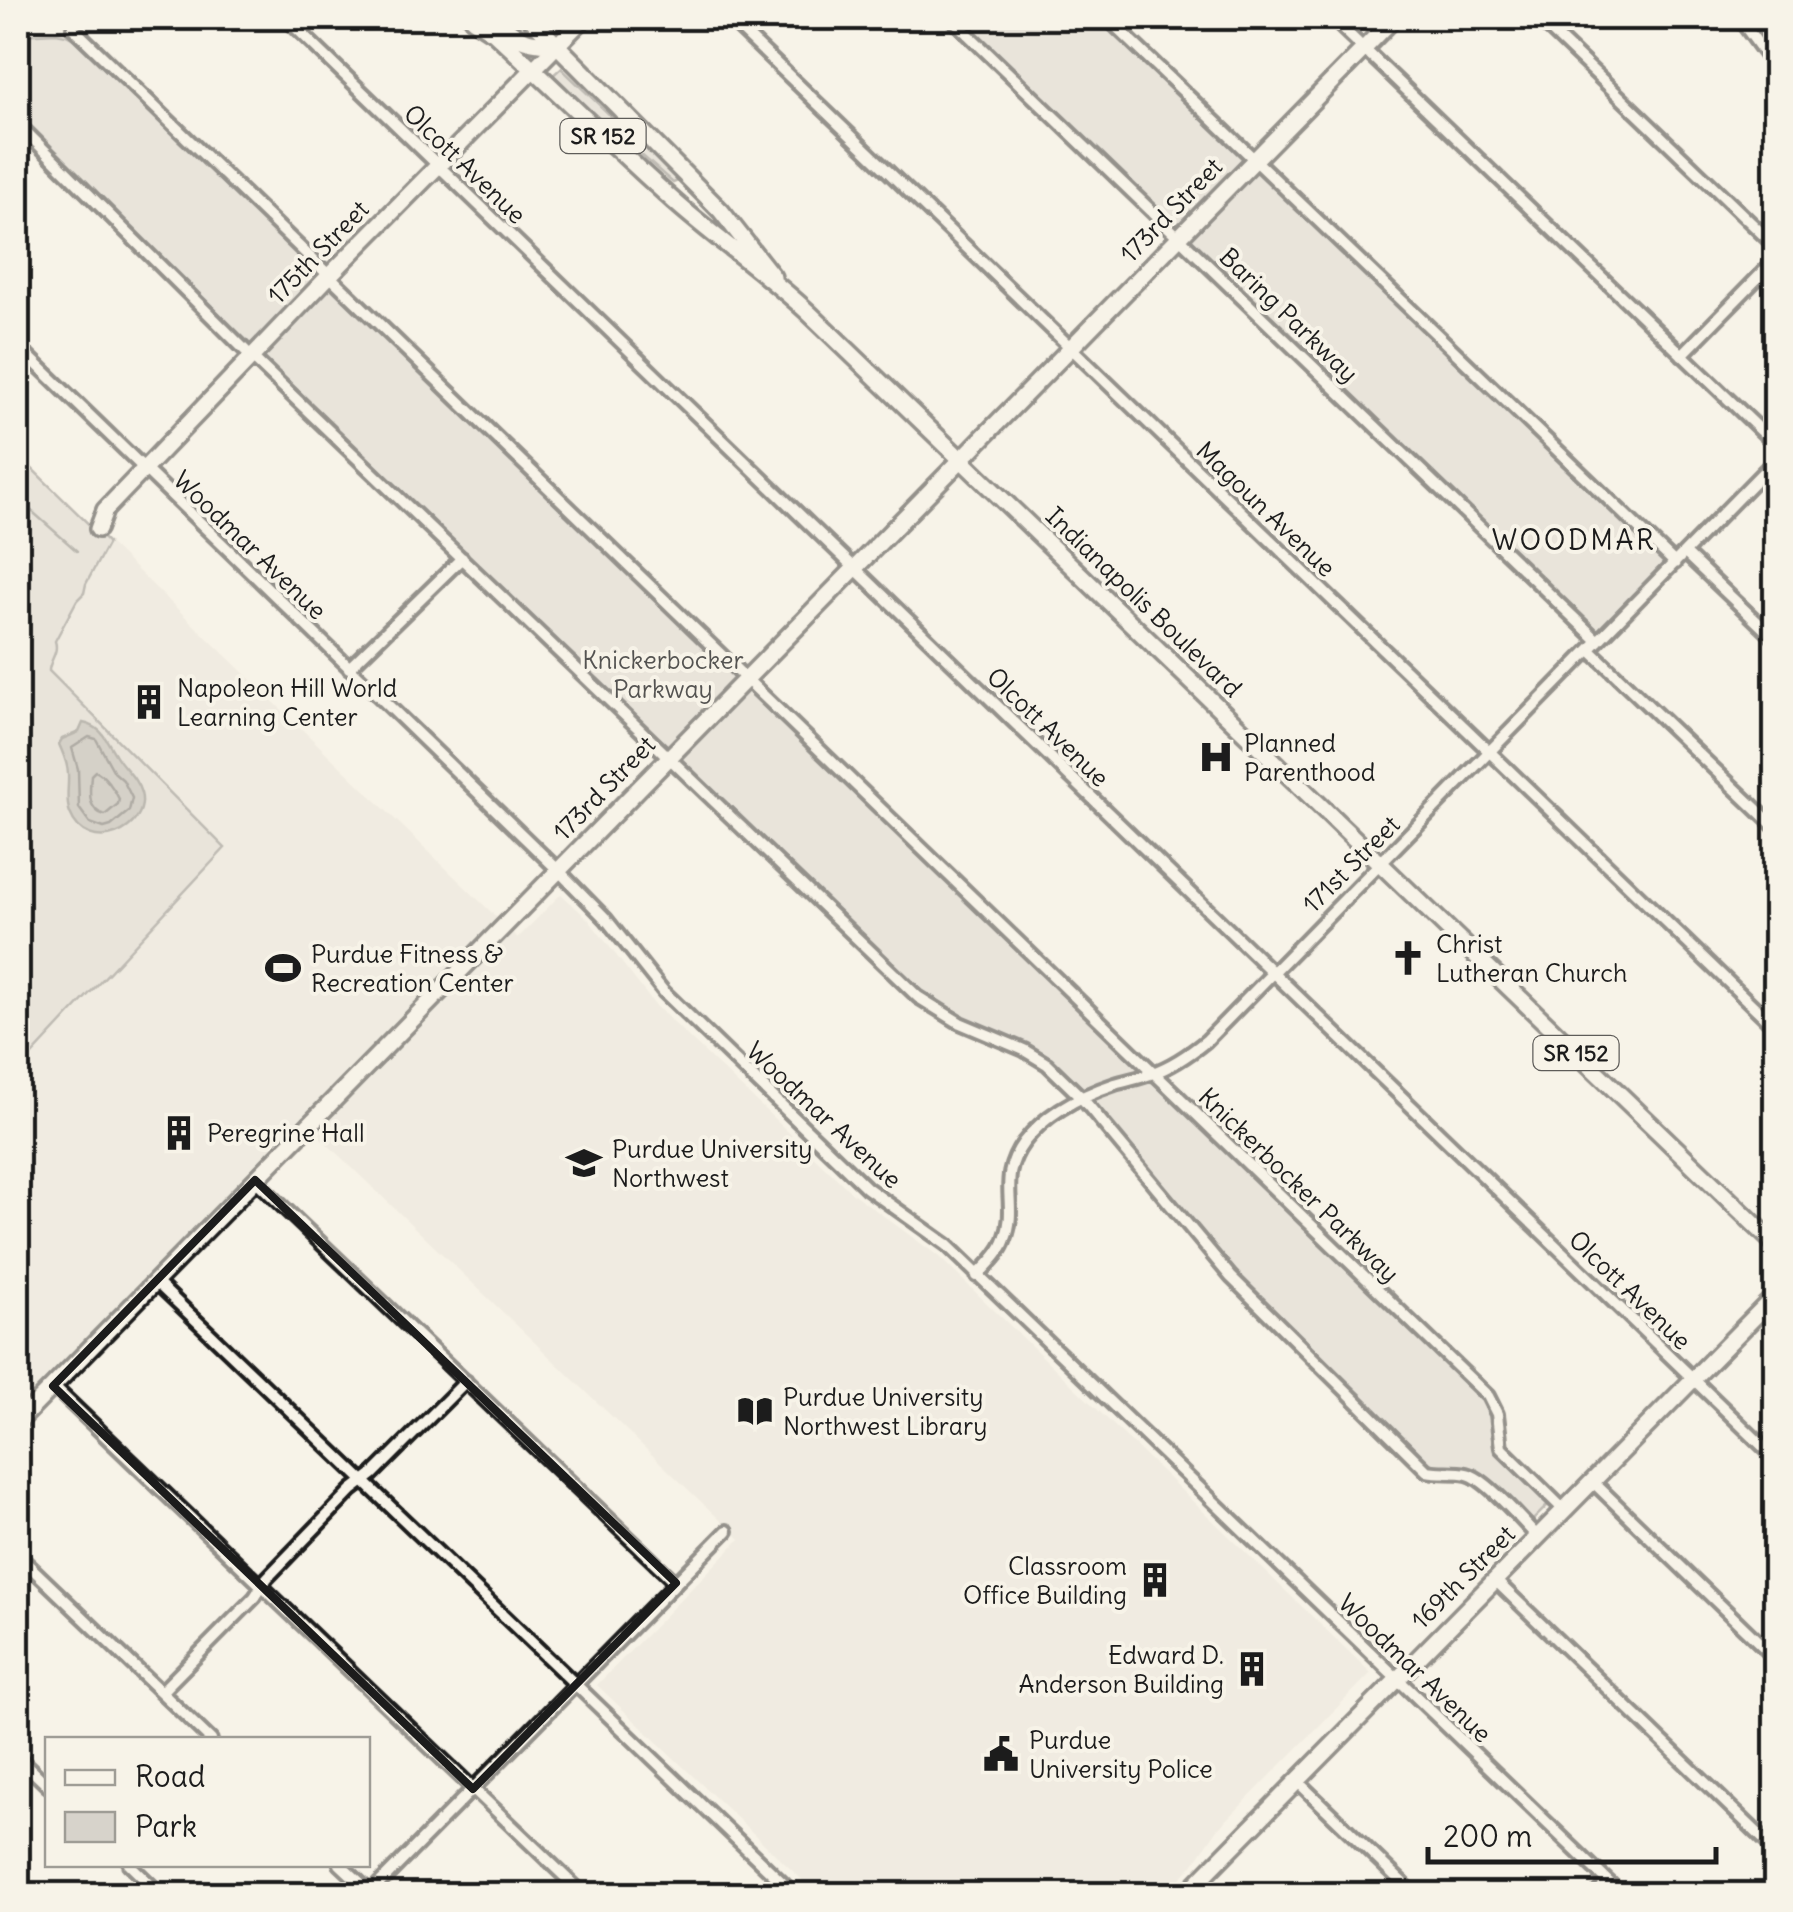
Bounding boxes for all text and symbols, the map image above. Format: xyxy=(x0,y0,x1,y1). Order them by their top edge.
street label: Olcott Avenue xyxy=(397,98,533,230)
road number: SR 152 xyxy=(560,119,646,153)
street label: 173rd Street xyxy=(1113,151,1229,269)
street label: 175th Street xyxy=(261,193,375,311)
street label: Baring Parkway xyxy=(1213,241,1365,389)
street label: Magoun Avenue xyxy=(1190,435,1342,583)
street label: Woodmar Avenue xyxy=(167,464,333,626)
street label: Indianapolis Boulevard xyxy=(1039,500,1249,704)
district label: WOODMAR xyxy=(1492,522,1656,558)
park label: Knickerbocker Parkway xyxy=(582,644,744,705)
street label: Olcott Avenue xyxy=(980,661,1116,793)
place label: Napoleon Hill World Learning Center xyxy=(177,672,397,733)
building icon: Napoleon Hill World Learning Center xyxy=(130,683,168,721)
place label: Planned Parenthood xyxy=(1244,727,1376,788)
street label: 173rd Street xyxy=(546,729,662,847)
hospital icon: Planned Parenthood xyxy=(1197,738,1235,776)
street label: 171st Street xyxy=(1296,809,1406,919)
place label: Christ Lutheran Church xyxy=(1436,928,1627,989)
place label: Purdue Fitness & Recreation Center xyxy=(311,938,514,999)
church icon: Christ Lutheran Church xyxy=(1389,939,1427,977)
sports icon: Purdue Fitness & Recreation Center xyxy=(264,949,302,987)
street label: Woodmar Avenue xyxy=(740,1035,908,1195)
road number: SR 152 xyxy=(1534,1036,1618,1070)
street label: Knickerbocker Parkway xyxy=(1192,1081,1406,1289)
building icon: Peregrine Hall xyxy=(160,1114,198,1152)
place label: Peregrine Hall xyxy=(207,1117,365,1149)
place label: Purdue University Northwest xyxy=(612,1133,812,1194)
school or university icon: Purdue University Northwest xyxy=(565,1144,603,1182)
street label: Olcott Avenue xyxy=(1562,1224,1698,1356)
place label: Purdue University Northwest Library xyxy=(783,1381,987,1442)
library icon: Purdue University Northwest Library xyxy=(736,1392,774,1430)
street label: 169th Street xyxy=(1404,1518,1522,1636)
place label: Classroom Office Building xyxy=(963,1550,1127,1611)
building icon: Classroom Office Building xyxy=(1136,1561,1174,1599)
street label: Woodmar Avenue xyxy=(1332,1587,1498,1749)
place label: Edward D. Anderson Building xyxy=(1018,1639,1224,1700)
building icon: Edward D. Anderson Building xyxy=(1233,1650,1271,1688)
place label: Purdue University Police xyxy=(1029,1724,1213,1785)
public building icon: Purdue University Police xyxy=(982,1735,1020,1773)
legend xyxy=(45,1737,370,1867)
text: Road xyxy=(135,1757,205,1795)
scale bar xyxy=(1428,1802,1716,1864)
text: Park xyxy=(135,1807,197,1845)
text: 200 m xyxy=(1443,1817,1532,1855)

